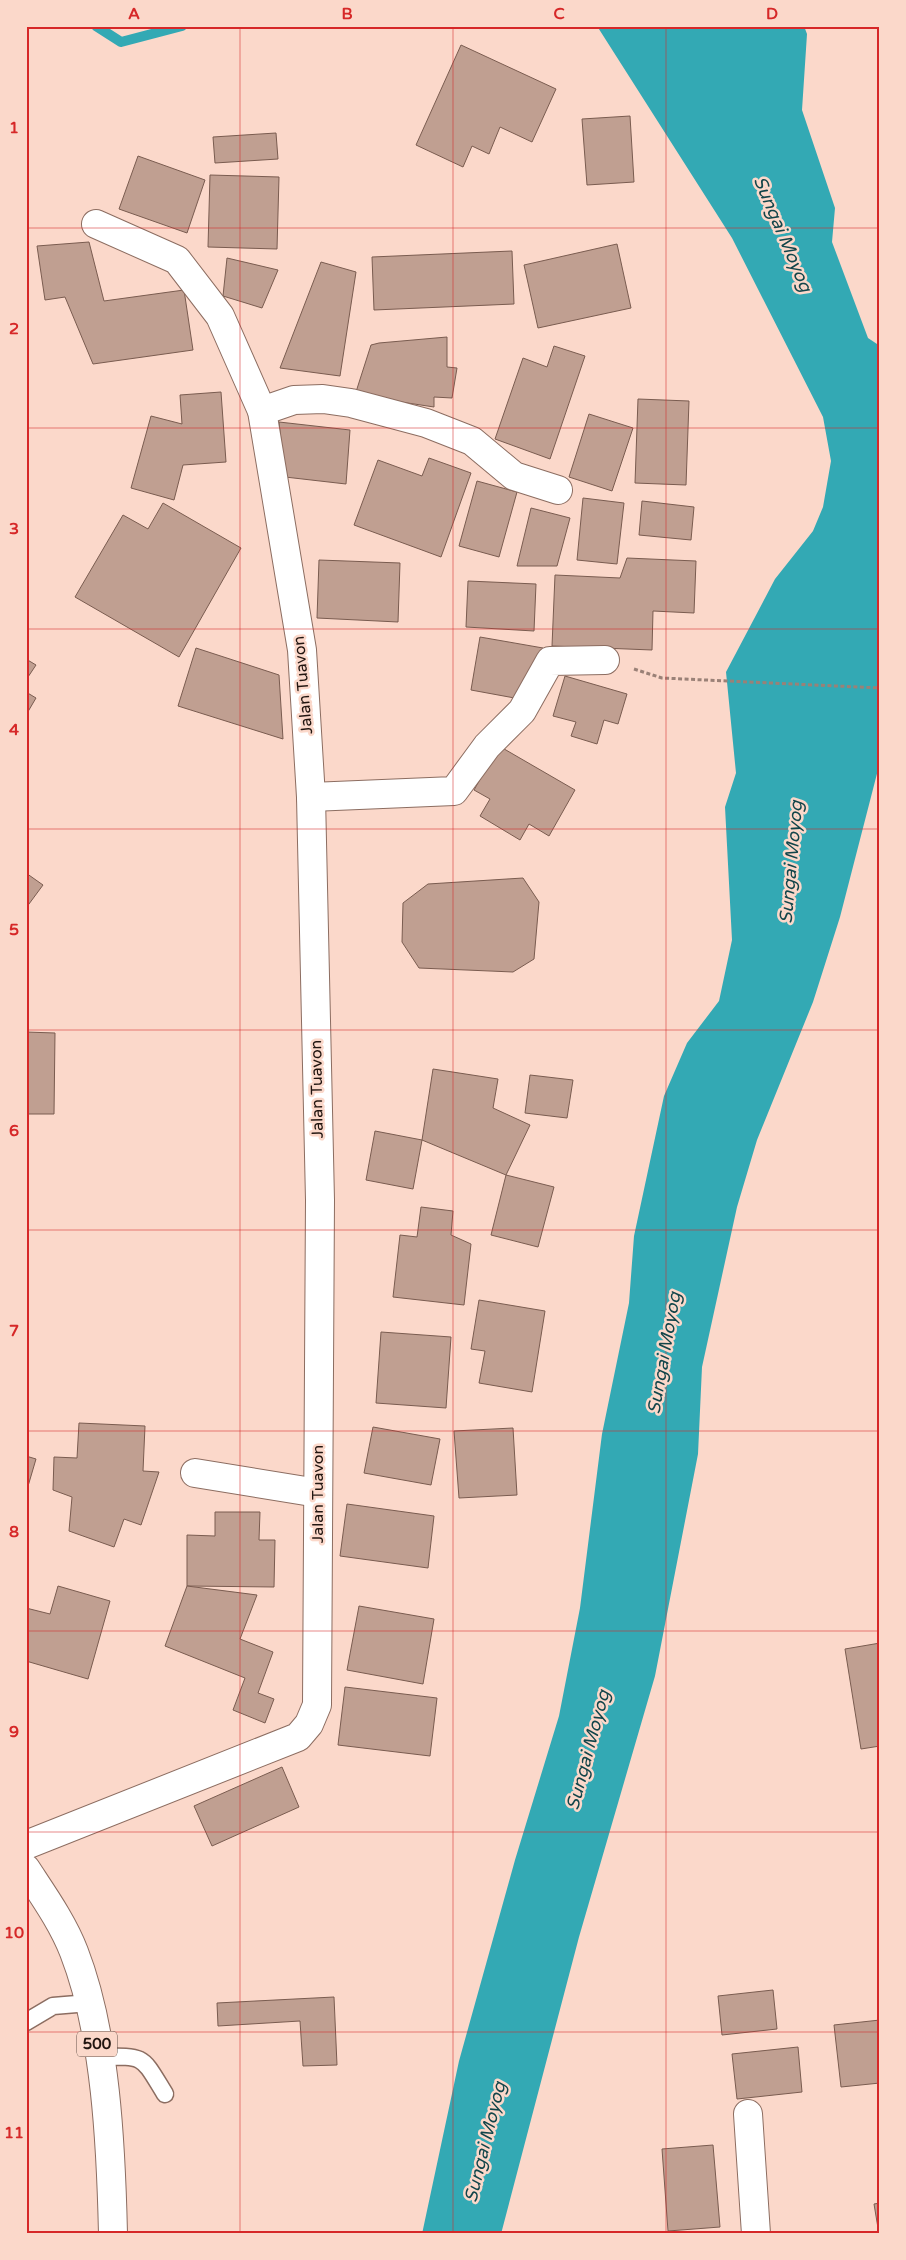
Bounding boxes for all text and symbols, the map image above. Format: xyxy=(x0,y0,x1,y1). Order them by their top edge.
text: A xyxy=(128,4,140,24)
text: B xyxy=(341,4,353,24)
text: C xyxy=(553,4,565,24)
text: D xyxy=(766,4,778,24)
text: 1 xyxy=(9,118,19,138)
water label: Sungai Moyog xyxy=(749,173,818,297)
text: 2 xyxy=(9,319,19,339)
text: 3 xyxy=(9,519,19,539)
street label: Jalan Tuavon xyxy=(289,635,317,735)
text: 4 xyxy=(9,720,19,740)
water label: Sungai Moyog xyxy=(775,798,807,924)
text: 5 xyxy=(9,920,19,940)
street label: Jalan Tuavon xyxy=(306,1040,328,1138)
text: 6 xyxy=(9,1121,19,1141)
water label: Sungai Moyog xyxy=(642,1289,686,1416)
text: 7 xyxy=(9,1321,19,1341)
street label: Jalan Tuavon xyxy=(308,1445,328,1543)
text: 8 xyxy=(9,1522,19,1542)
water label: Sungai Moyog xyxy=(561,1686,615,1812)
text: 9 xyxy=(9,1722,19,1742)
text: 10 xyxy=(4,1923,24,1943)
road number: 500 xyxy=(77,2032,117,2056)
water label: Sungai Moyog xyxy=(459,2078,511,2204)
text: 11 xyxy=(4,2123,24,2143)

